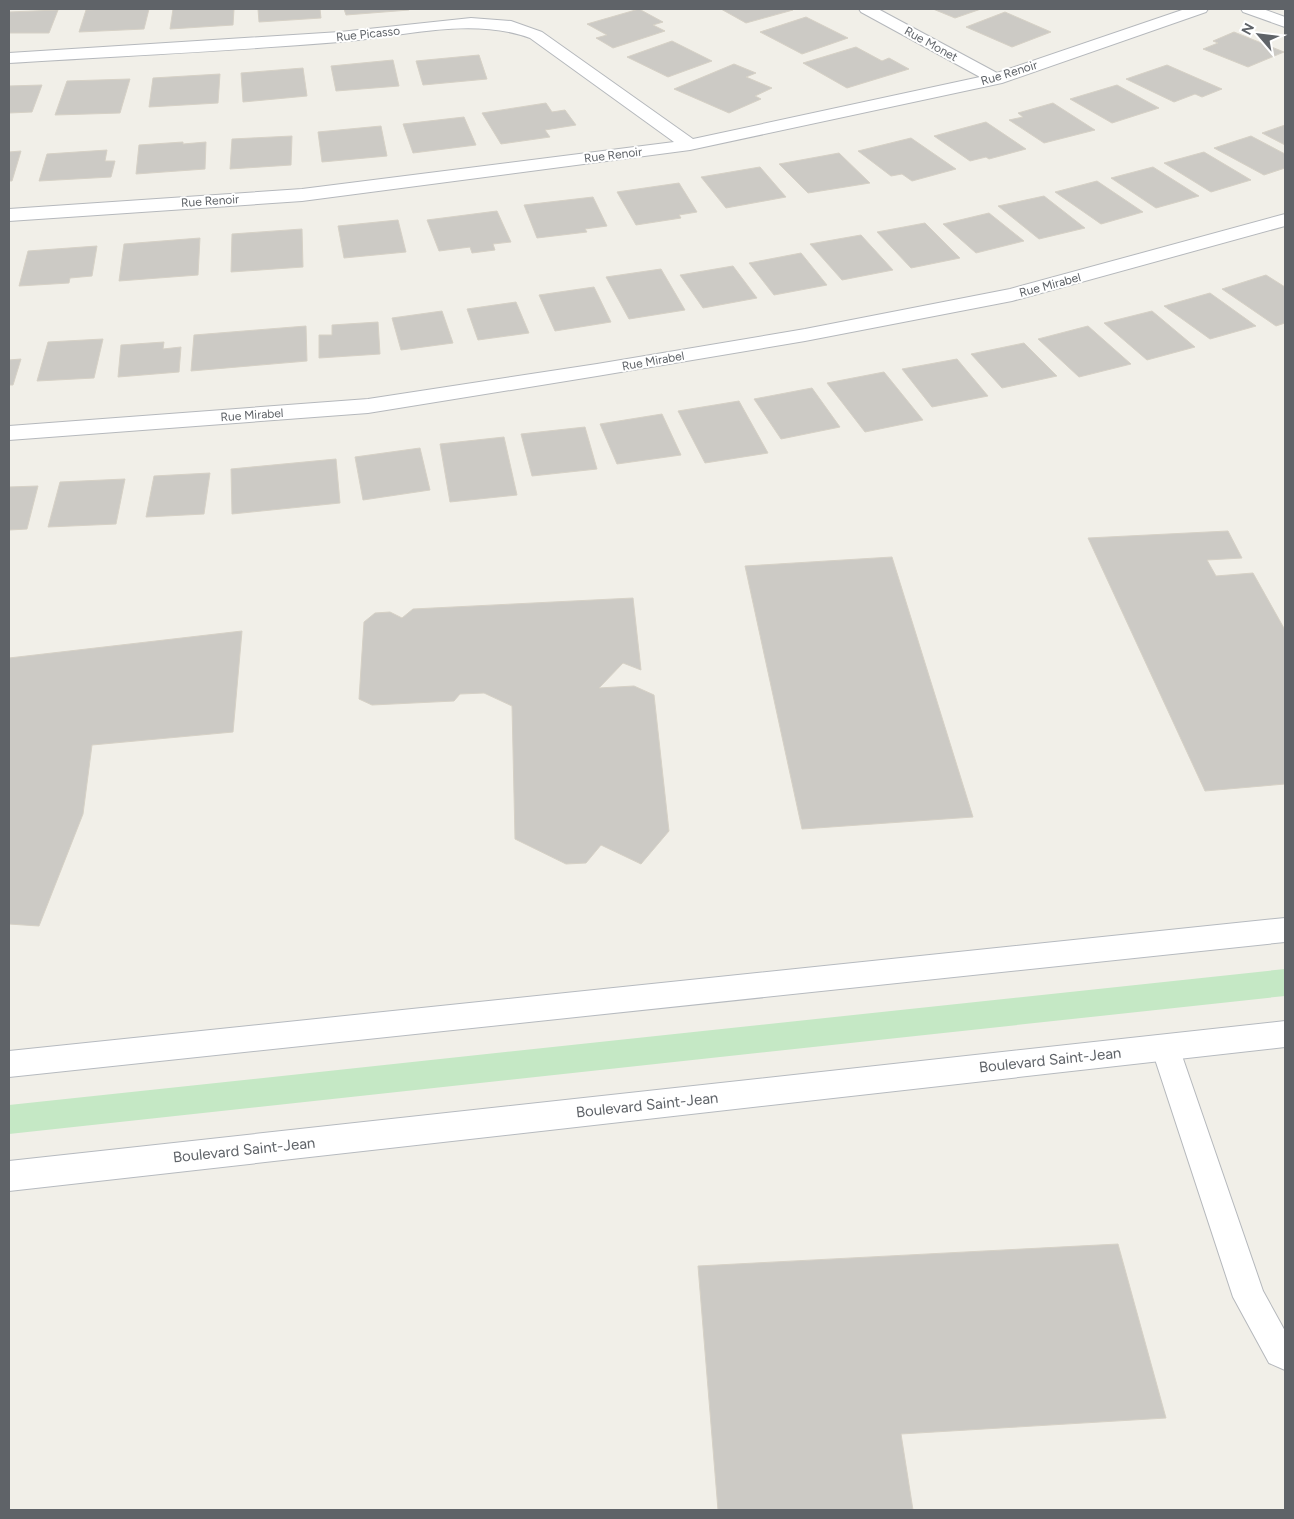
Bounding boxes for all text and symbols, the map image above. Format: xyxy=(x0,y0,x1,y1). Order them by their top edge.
north arrow xyxy=(1234,10,1284,60)
text: N xyxy=(1238,20,1258,38)
street label: Rue Picasso xyxy=(335,24,401,44)
street label: Rue Monet xyxy=(902,24,960,65)
street label: Rue Renoir xyxy=(979,58,1039,88)
street label: Rue Renoir xyxy=(583,144,643,166)
street label: Rue Renoir xyxy=(180,192,240,210)
street label: Rue Mirabel xyxy=(1018,270,1082,300)
street label: Rue Mirabel xyxy=(621,349,685,373)
street label: Rue Mirabel xyxy=(220,406,284,424)
street label: Boulevard Saint-Jean xyxy=(978,1044,1122,1076)
street label: Boulevard Saint-Jean xyxy=(575,1089,719,1121)
street label: Boulevard Saint-Jean xyxy=(172,1134,316,1166)

